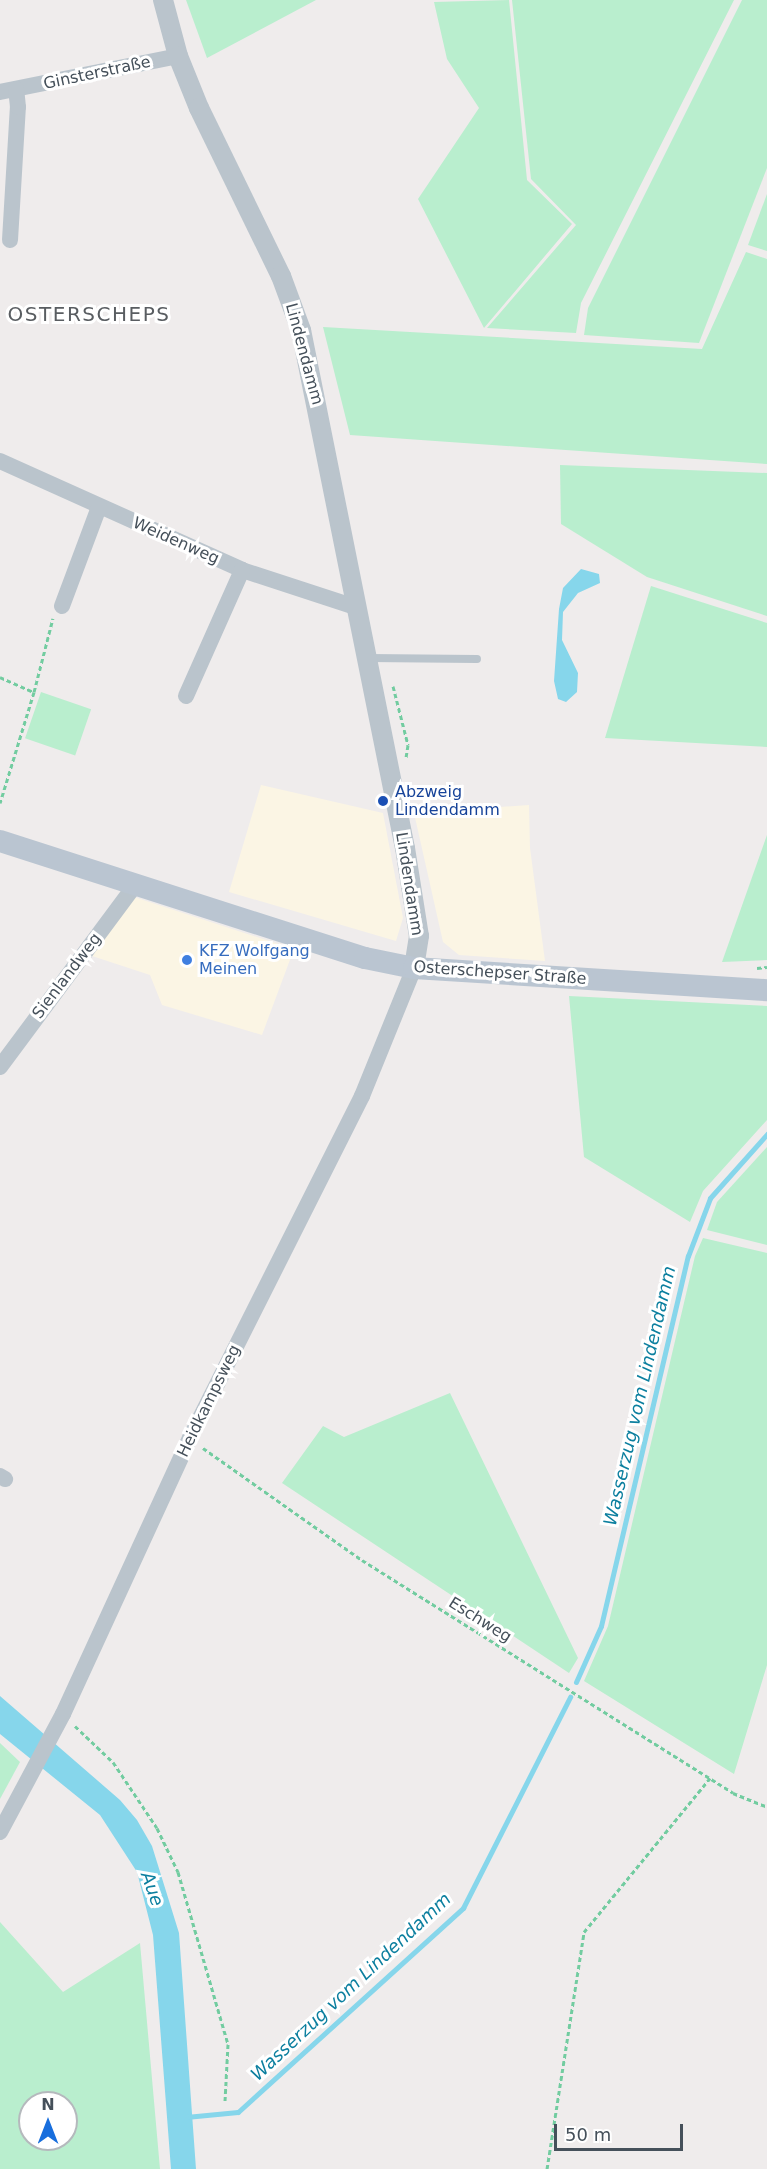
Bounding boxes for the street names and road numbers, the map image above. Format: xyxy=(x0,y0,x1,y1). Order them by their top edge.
street label: Ginsterstraße xyxy=(42,52,152,94)
street label: Lindendamm xyxy=(281,301,327,407)
street label: Weidenweg xyxy=(130,513,222,569)
street label: Lindendamm xyxy=(391,831,427,937)
street label: Sienlandweg xyxy=(29,929,105,1023)
street label: Osterschepser Straße xyxy=(413,957,587,989)
street label: Heidkampsweg xyxy=(174,1342,244,1460)
street label: Eschweg xyxy=(445,1593,515,1647)

